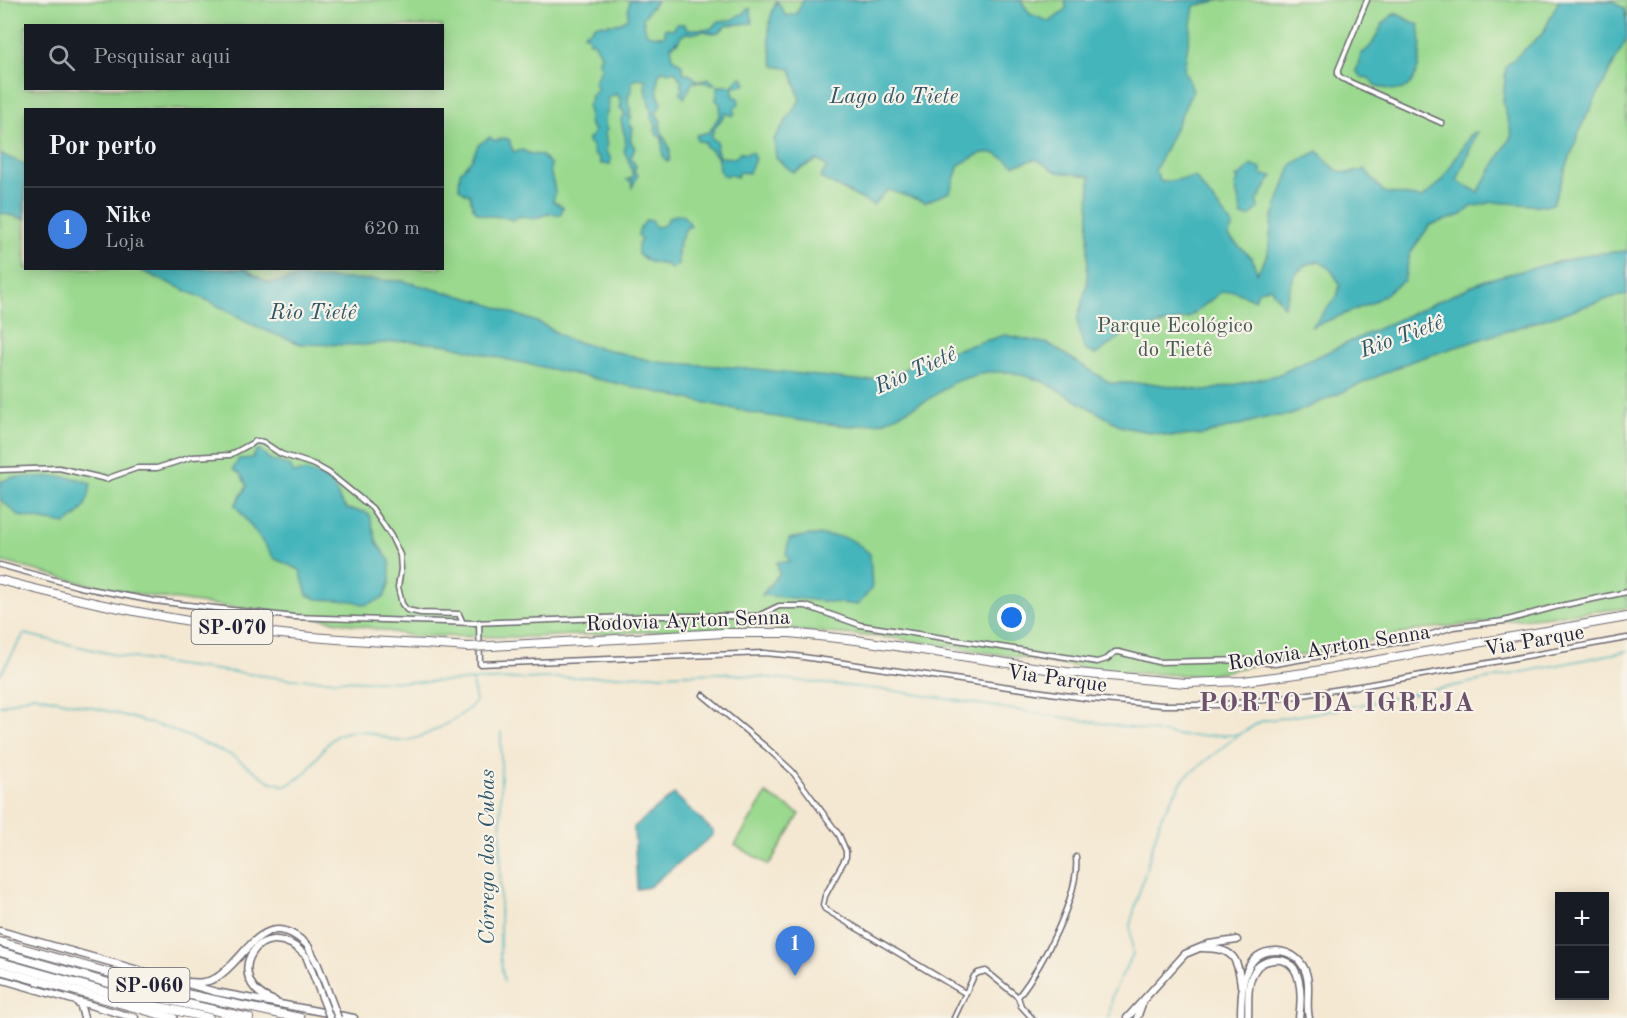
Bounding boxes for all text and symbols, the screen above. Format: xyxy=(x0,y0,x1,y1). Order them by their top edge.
search box xyxy=(24,24,444,90)
icon: search xyxy=(45,41,78,74)
text: Pesquisar aqui xyxy=(93,46,230,68)
water label: Lago do Tiete xyxy=(828,86,959,108)
text: Por perto xyxy=(48,134,157,160)
text: Nike xyxy=(105,205,151,227)
text: 1 xyxy=(62,219,73,239)
text: 620 m xyxy=(364,219,420,239)
text: Loja xyxy=(105,232,145,252)
water label: Rio Tietê xyxy=(268,302,358,324)
water label: Rio Tietê xyxy=(1356,311,1447,362)
park label: Parque Ecológico do Tietê xyxy=(1097,316,1253,361)
water label: Rio Tietê xyxy=(871,343,961,399)
your location xyxy=(997,603,1026,632)
street label: Rodovia Ayrton Senna xyxy=(585,607,791,636)
road number: SP-070 xyxy=(192,610,272,644)
street label: Rodovia Ayrton Senna xyxy=(1227,622,1432,675)
street label: Via Parque xyxy=(1483,622,1586,661)
street label: Via Parque xyxy=(1005,662,1108,697)
district label: PORTO DA IGREJA xyxy=(1198,690,1476,717)
water label: Córrego dos Cubas xyxy=(477,769,499,945)
map controls xyxy=(1555,892,1609,1000)
button: + xyxy=(1555,892,1609,946)
pin: 1 xyxy=(776,926,814,976)
button: − xyxy=(1555,946,1609,1000)
road number: SP-060 xyxy=(108,968,190,1002)

